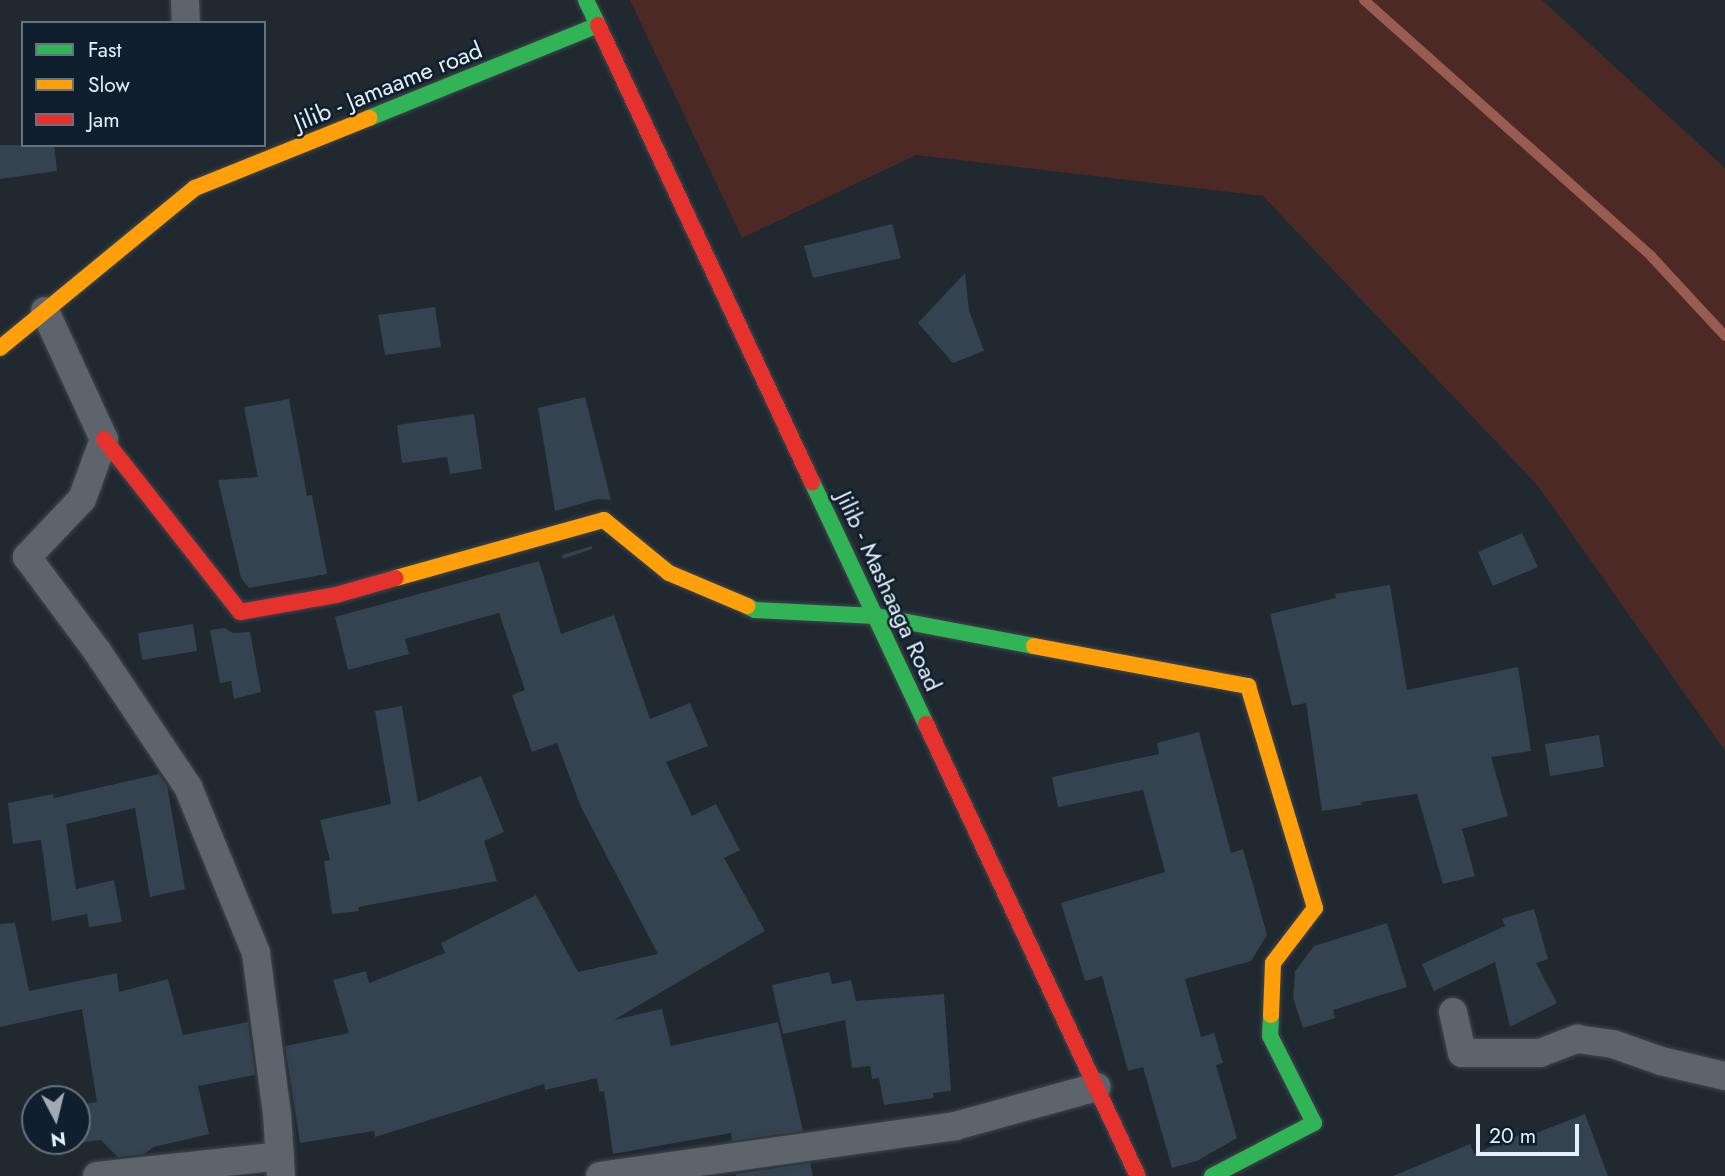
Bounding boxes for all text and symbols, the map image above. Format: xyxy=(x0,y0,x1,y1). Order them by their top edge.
legend xyxy=(21,21,266,147)
text: Fast xyxy=(88,35,121,65)
street label: Jilib - Jamaame road xyxy=(290,35,486,137)
text: Slow xyxy=(88,70,130,100)
text: Jam xyxy=(88,105,120,135)
street label: Jilib - Mashaaga Road xyxy=(830,486,948,696)
north arrow xyxy=(21,1085,91,1155)
scale bar xyxy=(1480,1110,1583,1154)
text: 20 m xyxy=(1489,1121,1536,1151)
text: N xyxy=(49,1125,68,1154)

